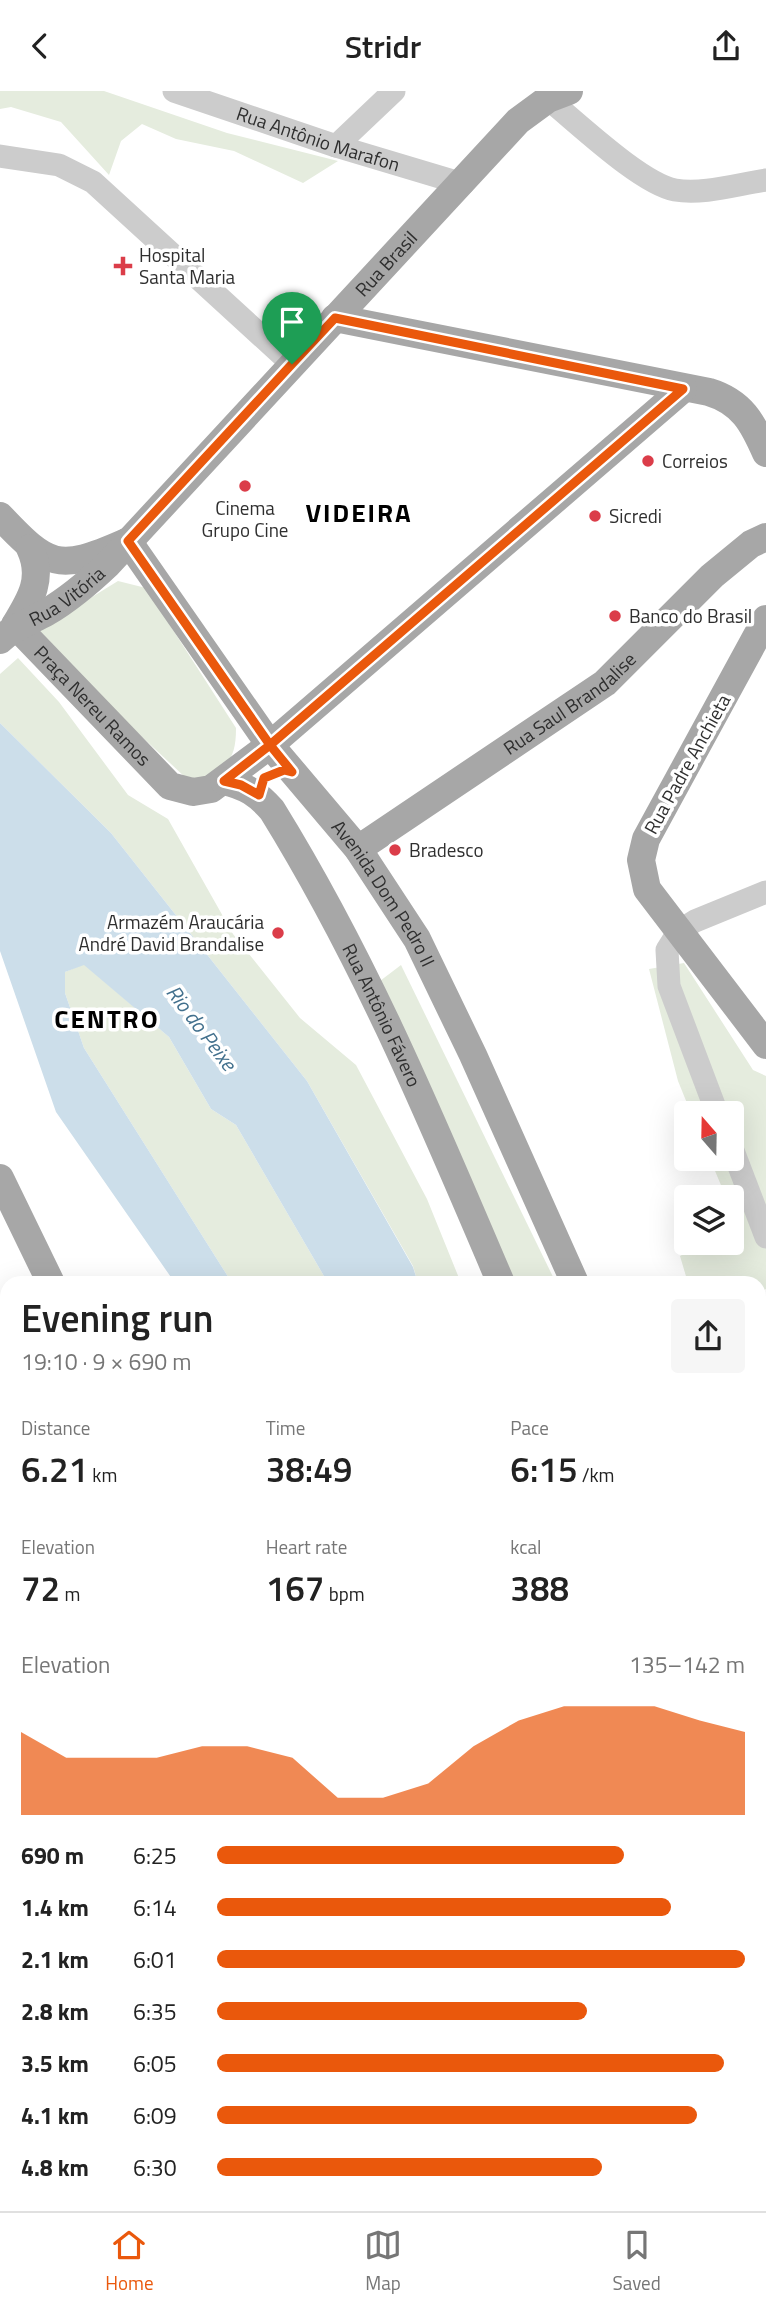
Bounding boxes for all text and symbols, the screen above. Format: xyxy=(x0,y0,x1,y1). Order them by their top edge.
text: Stridr xyxy=(345,22,421,70)
icon: back xyxy=(21,27,59,65)
icon: share xyxy=(707,27,745,65)
street label: Rua Antônio Marafon xyxy=(233,98,404,178)
street label: Rua Brasil xyxy=(348,224,424,303)
place label: Hospital Santa Maria xyxy=(139,240,236,291)
marker: Hospital Santa Maria xyxy=(113,256,133,276)
pin xyxy=(262,292,322,364)
icon: arrive xyxy=(273,303,311,341)
place label: Correios xyxy=(662,446,728,475)
marker: Correios xyxy=(640,453,656,469)
marker: Cinema Grupo Cine xyxy=(237,478,253,494)
place label: Cinema Grupo Cine xyxy=(202,493,288,544)
district label: VIDEIRA xyxy=(305,493,413,532)
place label: Sicredi xyxy=(609,501,662,530)
marker: Sicredi xyxy=(587,508,603,524)
street label: Rua Vitória xyxy=(24,559,111,633)
place label: Banco do Brasil xyxy=(629,601,752,630)
marker: Banco do Brasil xyxy=(607,608,623,624)
street label: Praça Nereu Ramos xyxy=(28,638,158,772)
street label: Rua Saul Brandalise xyxy=(497,645,642,762)
street label: Rua Padre Anchieta xyxy=(636,688,737,839)
street label: Avenida Dom Pedro II xyxy=(325,813,443,971)
place label: Bradesco xyxy=(409,835,483,864)
marker: Bradesco xyxy=(387,842,403,858)
place label: Armazém Araucária André David Brandalise xyxy=(79,907,264,958)
marker: Armazém Araucária André David Brandalise xyxy=(270,925,286,941)
street label: Rua Antônio Fávero xyxy=(336,938,429,1091)
water label: Rio do Peixe xyxy=(159,978,246,1078)
district label: CENTRO xyxy=(54,999,160,1038)
north arrow xyxy=(674,1101,744,1171)
map controls xyxy=(674,1101,744,1255)
button: layers xyxy=(674,1185,744,1255)
text: Evening run xyxy=(21,1289,214,1347)
button: share xyxy=(671,1299,745,1373)
text: 19:10 · 9 × 690 m xyxy=(21,1344,191,1379)
text: Distance xyxy=(21,1413,90,1442)
text: Time xyxy=(266,1413,305,1442)
text: Pace xyxy=(510,1413,549,1442)
text: 6.21 xyxy=(21,1442,88,1496)
text: 38:49 xyxy=(266,1442,352,1496)
text: 6:15 xyxy=(510,1442,578,1496)
text: km xyxy=(88,1460,117,1489)
text: /km xyxy=(578,1460,615,1489)
text: Elevation xyxy=(21,1532,95,1561)
text: Heart rate xyxy=(266,1532,347,1561)
text: kcal xyxy=(510,1532,541,1561)
text: 72 xyxy=(21,1561,60,1615)
text: 167 xyxy=(266,1561,324,1615)
text: 388 xyxy=(510,1561,569,1615)
text: m xyxy=(60,1579,80,1608)
text: bpm xyxy=(324,1579,365,1608)
text: Elevation xyxy=(21,1647,110,1682)
text: 135–142 m xyxy=(629,1647,745,1682)
text: 690 m xyxy=(21,1838,84,1873)
text: 6:25 xyxy=(133,1838,177,1873)
text: 1.4 km xyxy=(21,1890,89,1925)
text: 6:14 xyxy=(133,1890,177,1925)
text: 2.1 km xyxy=(21,1942,89,1977)
text: 6:01 xyxy=(133,1942,177,1977)
text: 2.8 km xyxy=(21,1994,89,2029)
text: 6:35 xyxy=(133,1994,177,2029)
text: 3.5 km xyxy=(21,2046,89,2081)
text: 6:05 xyxy=(133,2046,177,2081)
text: 4.1 km xyxy=(21,2098,89,2133)
text: 6:09 xyxy=(133,2098,177,2133)
text: 4.8 km xyxy=(21,2150,89,2185)
text: 6:30 xyxy=(133,2150,177,2185)
tab: Home xyxy=(105,2226,153,2297)
tab: Map xyxy=(364,2226,402,2297)
tab: Saved xyxy=(612,2226,661,2297)

